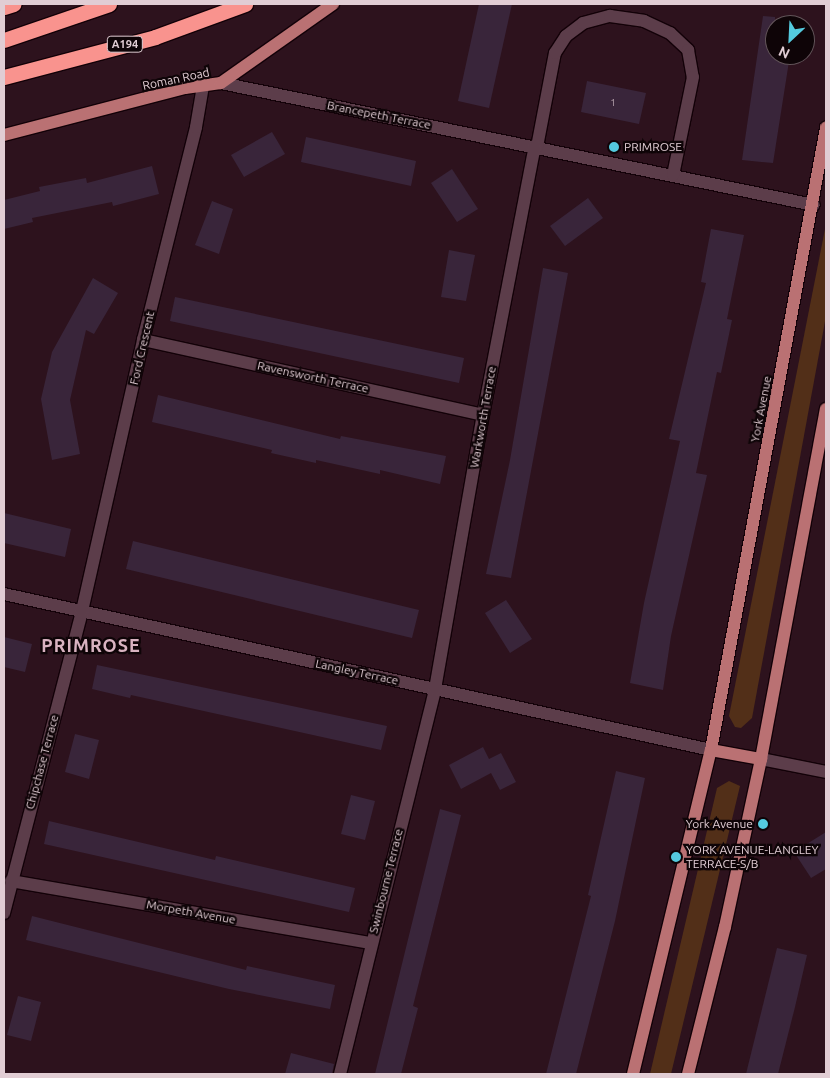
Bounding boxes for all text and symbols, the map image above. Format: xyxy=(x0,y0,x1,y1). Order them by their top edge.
north arrow xyxy=(765,15,815,65)
road number: A194 xyxy=(106,36,144,52)
text: N xyxy=(776,43,792,62)
street label: Roman Road xyxy=(141,65,211,93)
house number: 1 xyxy=(610,97,616,109)
street label: Brancepeth Terrace xyxy=(326,98,432,132)
place label: PRIMROSE xyxy=(624,140,682,154)
marker: PRIMROSE xyxy=(608,141,620,153)
street label: Ford Crescent xyxy=(127,310,157,386)
street label: Ravensworth Terrace xyxy=(256,358,370,396)
street label: Warkworth Terrace xyxy=(467,365,499,469)
street label: York Avenue xyxy=(748,375,774,443)
district label: PRIMROSE xyxy=(40,634,142,656)
street label: Langley Terrace xyxy=(314,656,400,688)
street label: Chipchase Terrace xyxy=(22,713,62,811)
place label: York Avenue xyxy=(686,817,753,831)
marker: York Avenue xyxy=(757,818,769,830)
street label: Swinbourne Terrace xyxy=(366,827,406,935)
place label: YORK AVENUE-LANGLEY TERRACE-S/B xyxy=(686,843,818,871)
marker: YORK AVENUE-LANGLEY TERRACE-S/B xyxy=(670,851,682,863)
street label: Morpeth Avenue xyxy=(145,897,237,927)

